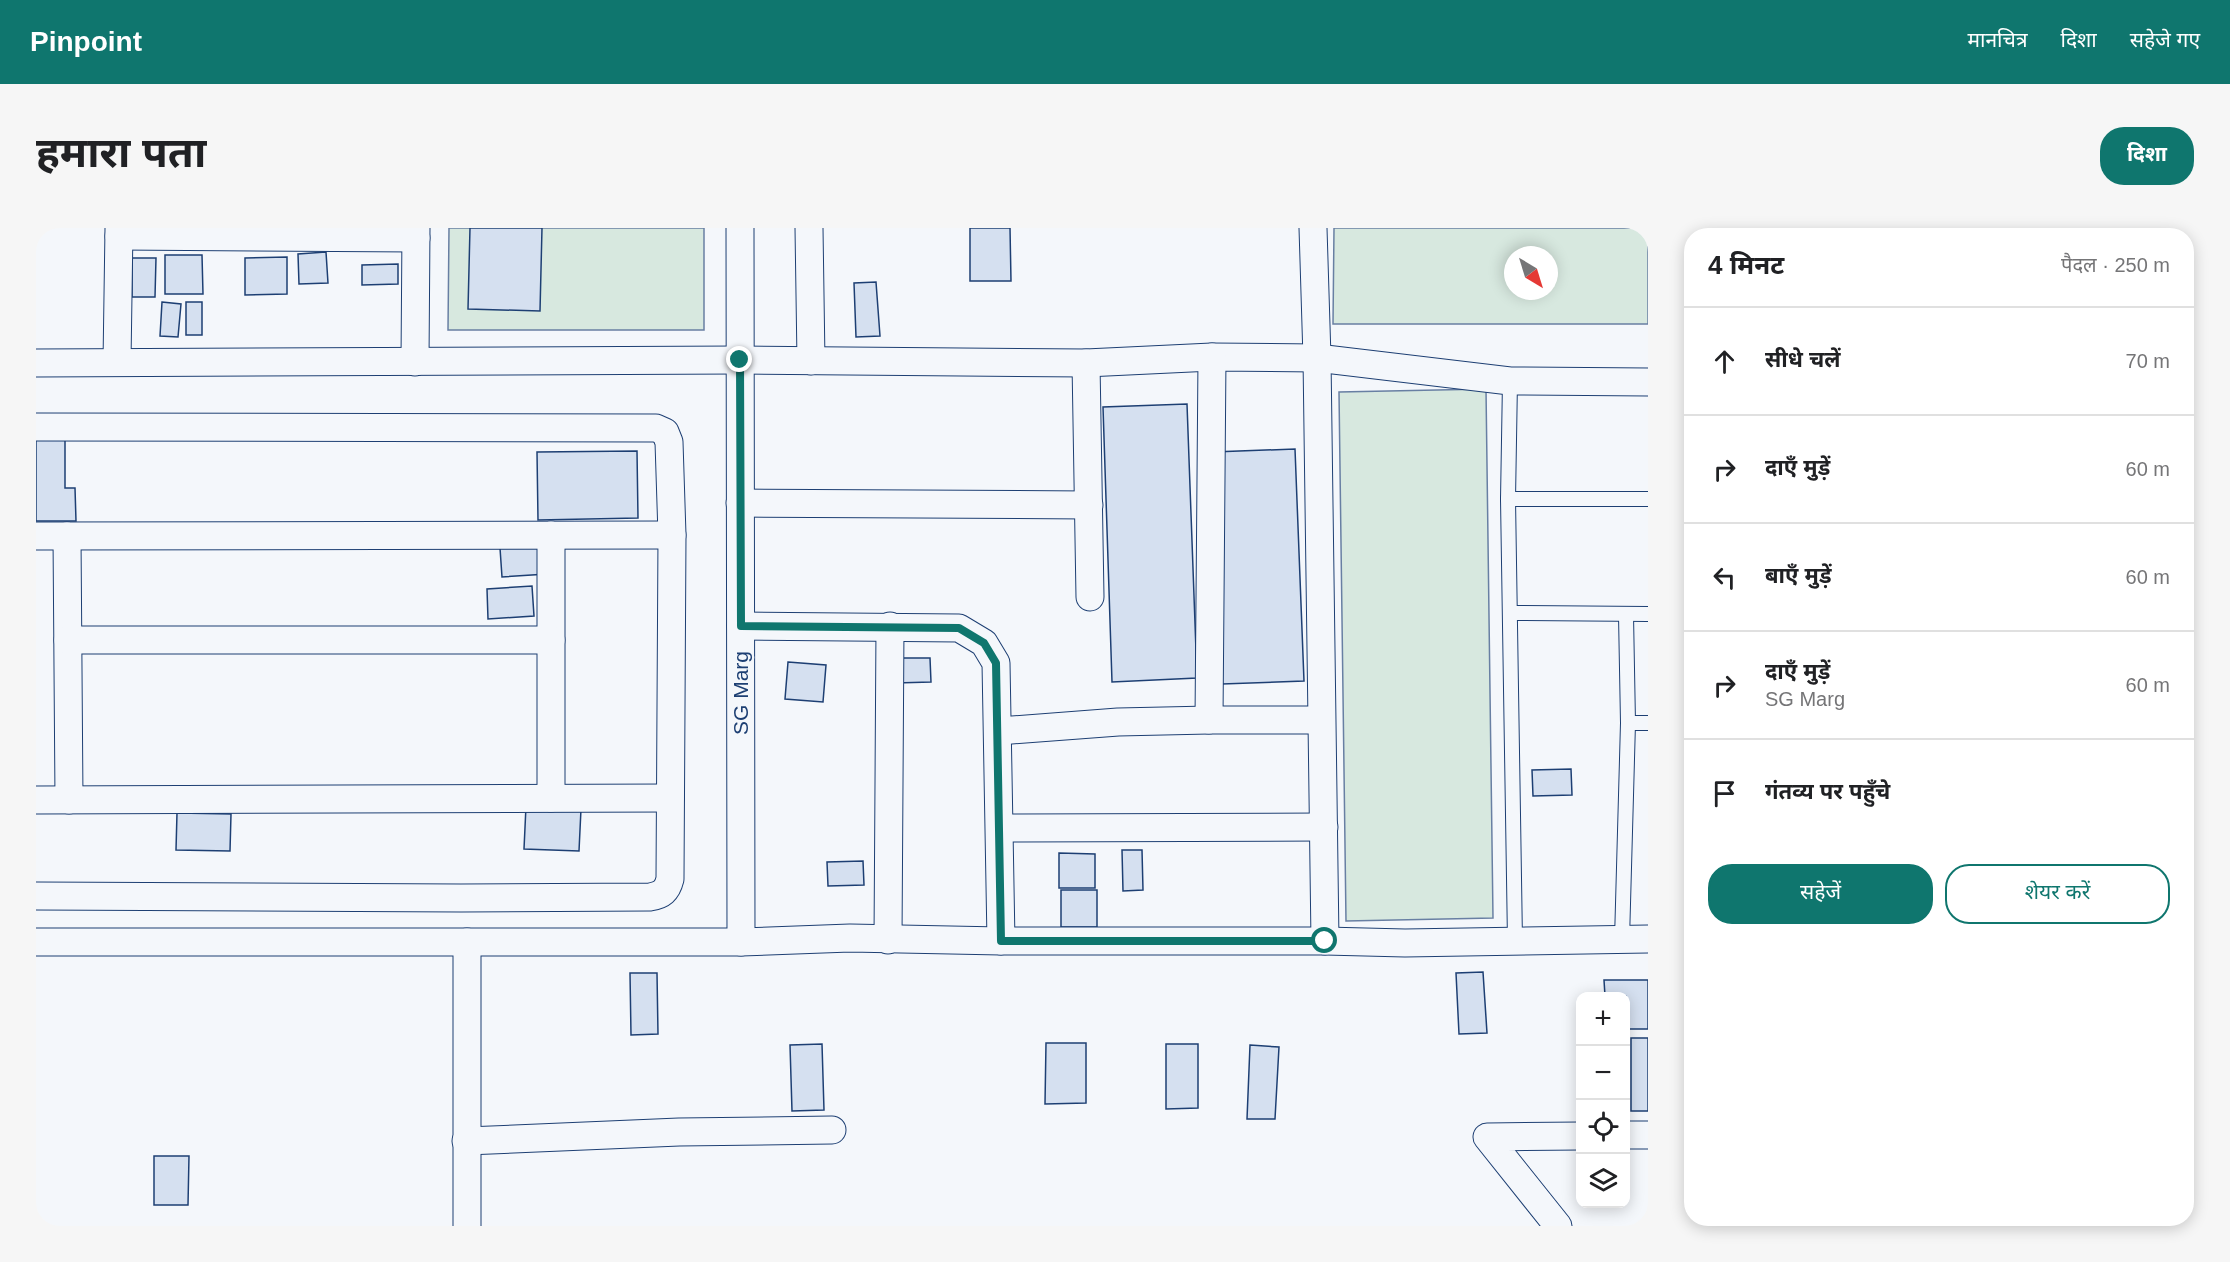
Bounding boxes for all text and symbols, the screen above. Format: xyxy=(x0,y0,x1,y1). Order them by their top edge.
text: Pinpoint xyxy=(30,26,142,57)
text: मानचित्र xyxy=(1967,28,2027,51)
text: दिशा xyxy=(2060,28,2097,51)
text: सहेजे गए xyxy=(2130,28,2200,51)
button: दिशा xyxy=(2100,127,2194,185)
text: हमारा पता xyxy=(36,129,206,176)
north arrow xyxy=(1504,246,1558,300)
text: 4 मिनट xyxy=(1708,250,1784,280)
text: पैदल · 250 m xyxy=(2061,254,2170,276)
icon: ahead xyxy=(1708,345,1741,378)
route end xyxy=(726,346,752,372)
text: सीधे चलें xyxy=(1765,347,1840,372)
text: 70 m xyxy=(2126,350,2170,372)
icon: right xyxy=(1708,453,1741,486)
text: दाएँ मुड़ें xyxy=(1765,455,1830,480)
text: 60 m xyxy=(2126,458,2170,480)
icon: left xyxy=(1708,561,1741,594)
text: बाएँ मुड़ें xyxy=(1765,563,1831,588)
text: 60 m xyxy=(2126,566,2170,588)
street label: SG Marg xyxy=(729,651,752,735)
text: दाएँ मुड़ें xyxy=(1765,659,1830,684)
icon: right xyxy=(1708,669,1741,702)
text: 60 m xyxy=(2126,674,2170,696)
text: SG Marg xyxy=(1765,688,1845,710)
icon: arrive xyxy=(1708,777,1741,810)
text: गंतव्य पर पहुँचे xyxy=(1765,779,1890,804)
button: सहेजें xyxy=(1708,864,1933,924)
button: शेयर करें xyxy=(1945,864,2170,924)
route start xyxy=(1311,927,1337,953)
map controls xyxy=(1576,992,1630,1208)
button: + xyxy=(1576,992,1630,1046)
button: − xyxy=(1576,1046,1630,1100)
button: locate xyxy=(1576,1100,1630,1154)
button: layers xyxy=(1576,1154,1630,1208)

